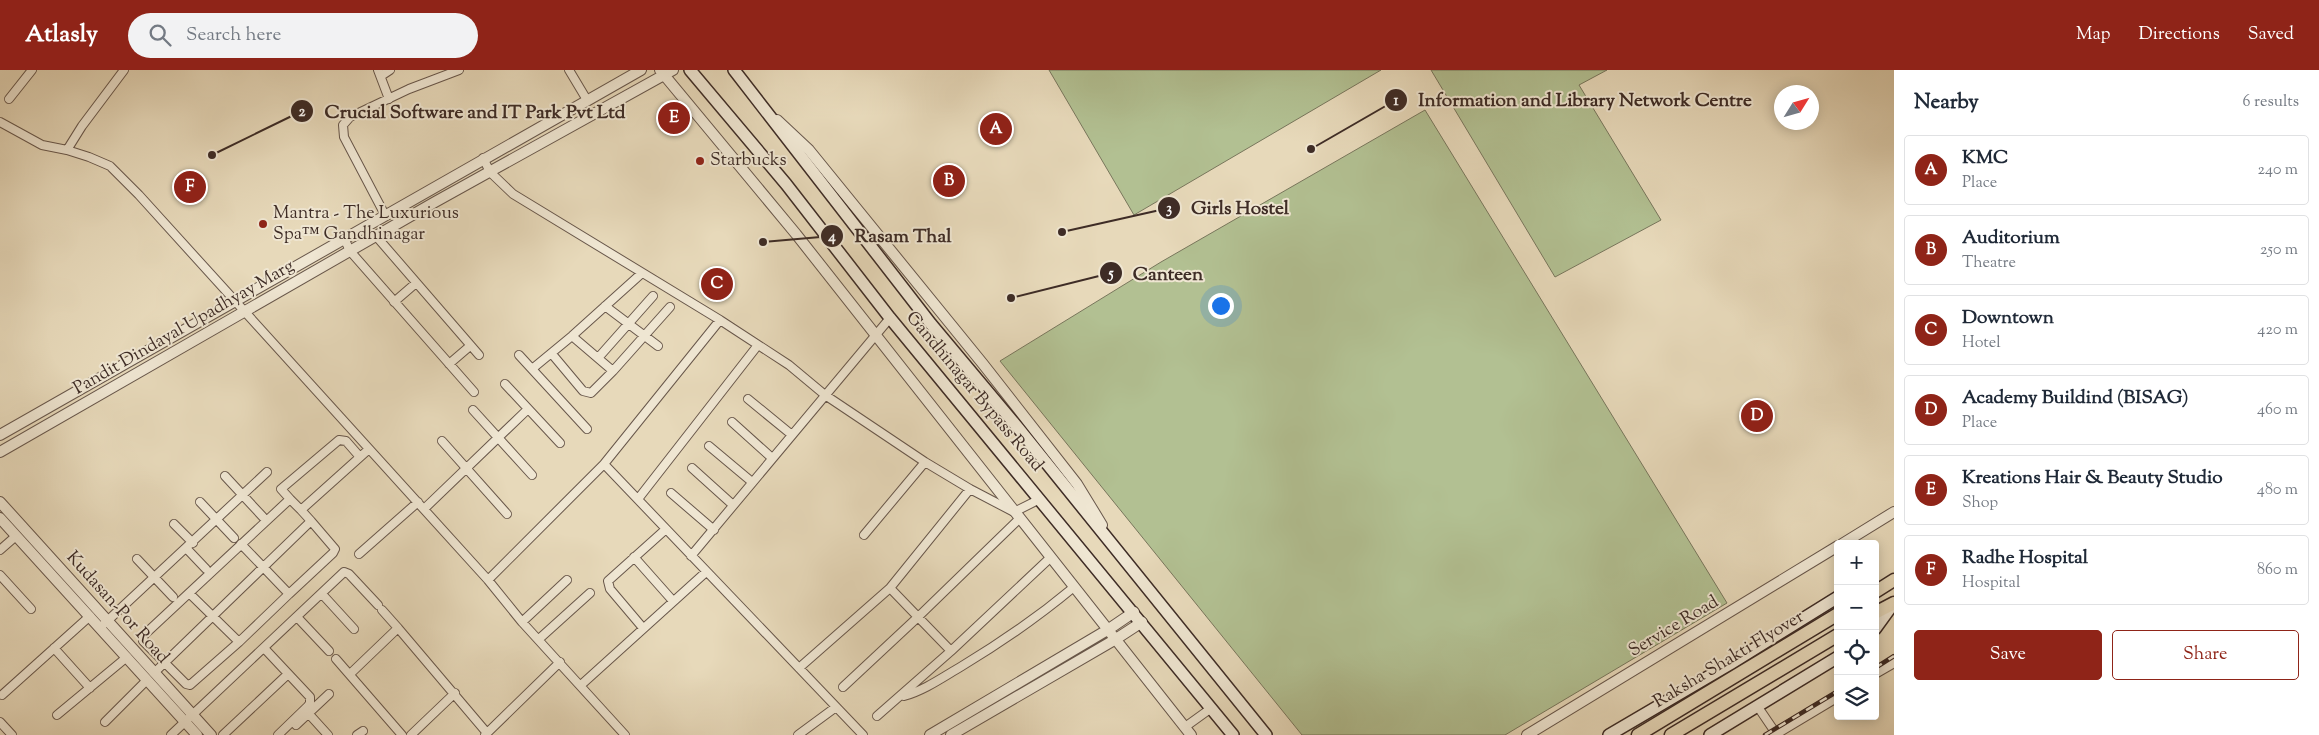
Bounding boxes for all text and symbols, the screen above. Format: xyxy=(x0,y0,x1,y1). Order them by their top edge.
search box xyxy=(128,13,478,58)
text: Atlasly xyxy=(25,18,98,52)
icon: search xyxy=(146,21,174,49)
text: Search here xyxy=(186,22,281,49)
text: Map xyxy=(2076,22,2111,48)
text: Directions xyxy=(2139,22,2220,48)
text: Saved xyxy=(2248,22,2294,48)
callout: Information and Library Network Centre xyxy=(1383,83,1762,117)
north arrow xyxy=(1774,85,1819,130)
text: Information and Library Network Centre xyxy=(1418,88,1752,115)
text: Nearby xyxy=(1914,88,1979,118)
text: 1 xyxy=(1393,91,1399,112)
text: 6 results xyxy=(2243,91,2299,114)
callout: Crucial Software and IT Park Pvt Ltd xyxy=(290,94,635,128)
pin: E xyxy=(658,99,690,137)
text: Crucial Software and IT Park Pvt Ltd xyxy=(325,100,626,127)
text: 2 xyxy=(298,102,306,123)
pin: A xyxy=(980,110,1012,148)
text: KMC xyxy=(1962,145,2008,172)
place label: Starbucks xyxy=(710,148,787,174)
marker: Starbucks xyxy=(694,155,706,167)
text: A xyxy=(1925,159,1938,182)
text: 240 m xyxy=(2257,159,2298,182)
pin: B xyxy=(933,162,965,200)
pin: F xyxy=(174,168,206,206)
text: Place xyxy=(1962,172,1997,195)
callout: Girls Hostel xyxy=(1156,191,1300,225)
text: Girls Hostel xyxy=(1191,196,1290,223)
text: 3 xyxy=(1166,199,1172,220)
place label: Mantra - The Luxurious Spa™ Gandhinagar xyxy=(273,201,459,248)
marker: Mantra - The Luxurious Spa™ Gandhinagar xyxy=(257,218,269,230)
callout: Rasam Thal xyxy=(820,219,962,253)
text: Rasam Thal xyxy=(855,224,952,251)
text: Auditorium xyxy=(1962,225,2060,252)
text: 4 xyxy=(827,227,836,248)
text: B xyxy=(1926,239,1936,262)
text: 250 m xyxy=(2260,239,2298,262)
text: Theatre xyxy=(1962,252,2016,275)
street label: Pandit Dindayal Upadhyay Marg xyxy=(69,254,299,402)
callout: Canteen xyxy=(1098,256,1213,290)
text: Canteen xyxy=(1133,262,1204,289)
text: 5 xyxy=(1107,264,1114,285)
pin: C xyxy=(701,265,733,303)
your location xyxy=(1208,293,1234,319)
text: Downtown xyxy=(1962,305,2054,332)
street label: Gandhinagar Bypass Road xyxy=(899,306,1049,478)
text: C xyxy=(1925,319,1937,342)
text: 420 m xyxy=(2257,319,2298,342)
text: Hotel xyxy=(1962,332,2001,355)
text: Academy Buildind (BISAG) xyxy=(1962,385,2188,412)
pin: D xyxy=(1741,397,1773,435)
text: D xyxy=(1925,399,1937,422)
text: 460 m xyxy=(2257,399,2298,422)
text: Place xyxy=(1962,412,1997,435)
text: Kreations Hair & Beauty Studio xyxy=(1962,465,2223,492)
text: E xyxy=(1926,479,1936,502)
text: 480 m xyxy=(2257,479,2298,502)
text: Shop xyxy=(1962,492,1998,515)
map controls xyxy=(1834,540,1879,720)
button: + xyxy=(1834,540,1879,585)
text: Radhe Hospital xyxy=(1962,545,2088,572)
street label: Kudasan-Por Road xyxy=(59,546,175,670)
text: F xyxy=(1927,559,1935,582)
text: 860 m xyxy=(2257,559,2298,582)
text: Hospital xyxy=(1962,572,2020,595)
button: − xyxy=(1834,585,1879,630)
street label: Service Road xyxy=(1624,590,1724,664)
street label: Raksha Shakti Flyover xyxy=(1649,604,1810,715)
button: locate xyxy=(1834,630,1879,675)
button: Save xyxy=(1914,630,2102,680)
button: Share xyxy=(2112,630,2299,680)
button: layers xyxy=(1834,675,1879,720)

